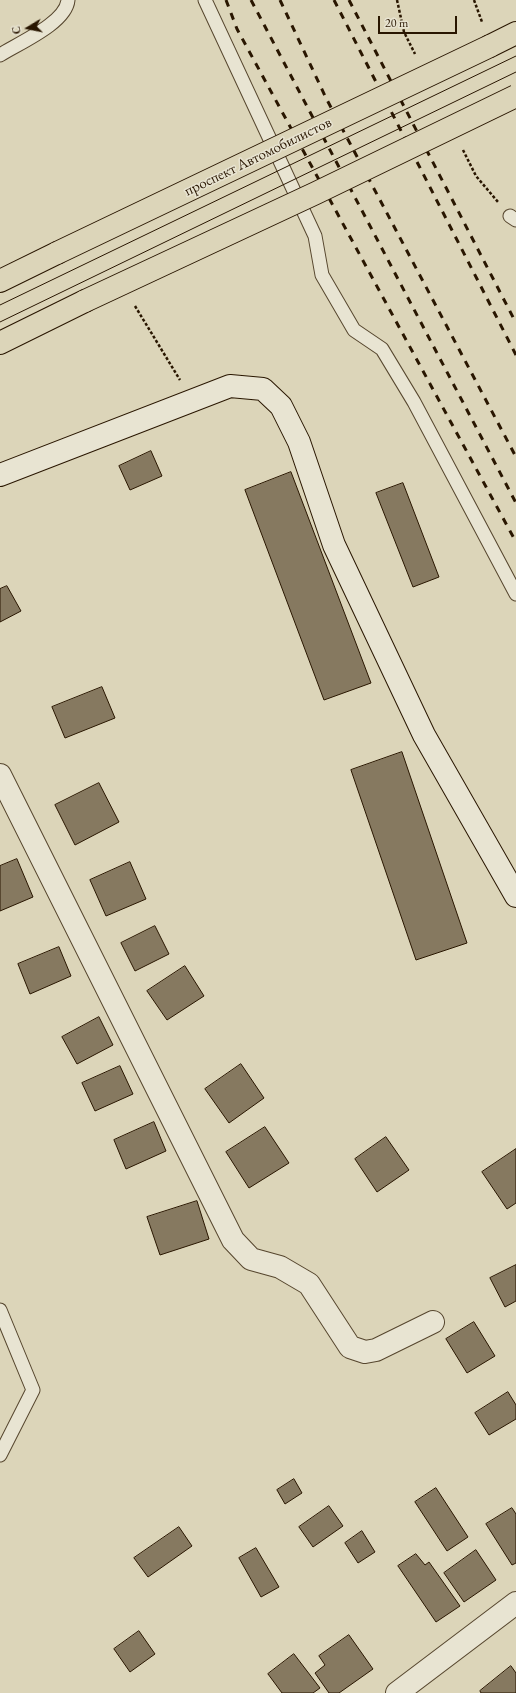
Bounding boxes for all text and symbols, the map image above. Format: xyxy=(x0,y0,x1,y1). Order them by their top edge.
north arrow xyxy=(8,8,48,48)
scale bar xyxy=(380,8,459,34)
text: 20 m xyxy=(385,15,408,31)
text: С xyxy=(9,25,24,35)
street label: проспект Автомобилистов xyxy=(181,114,335,200)

